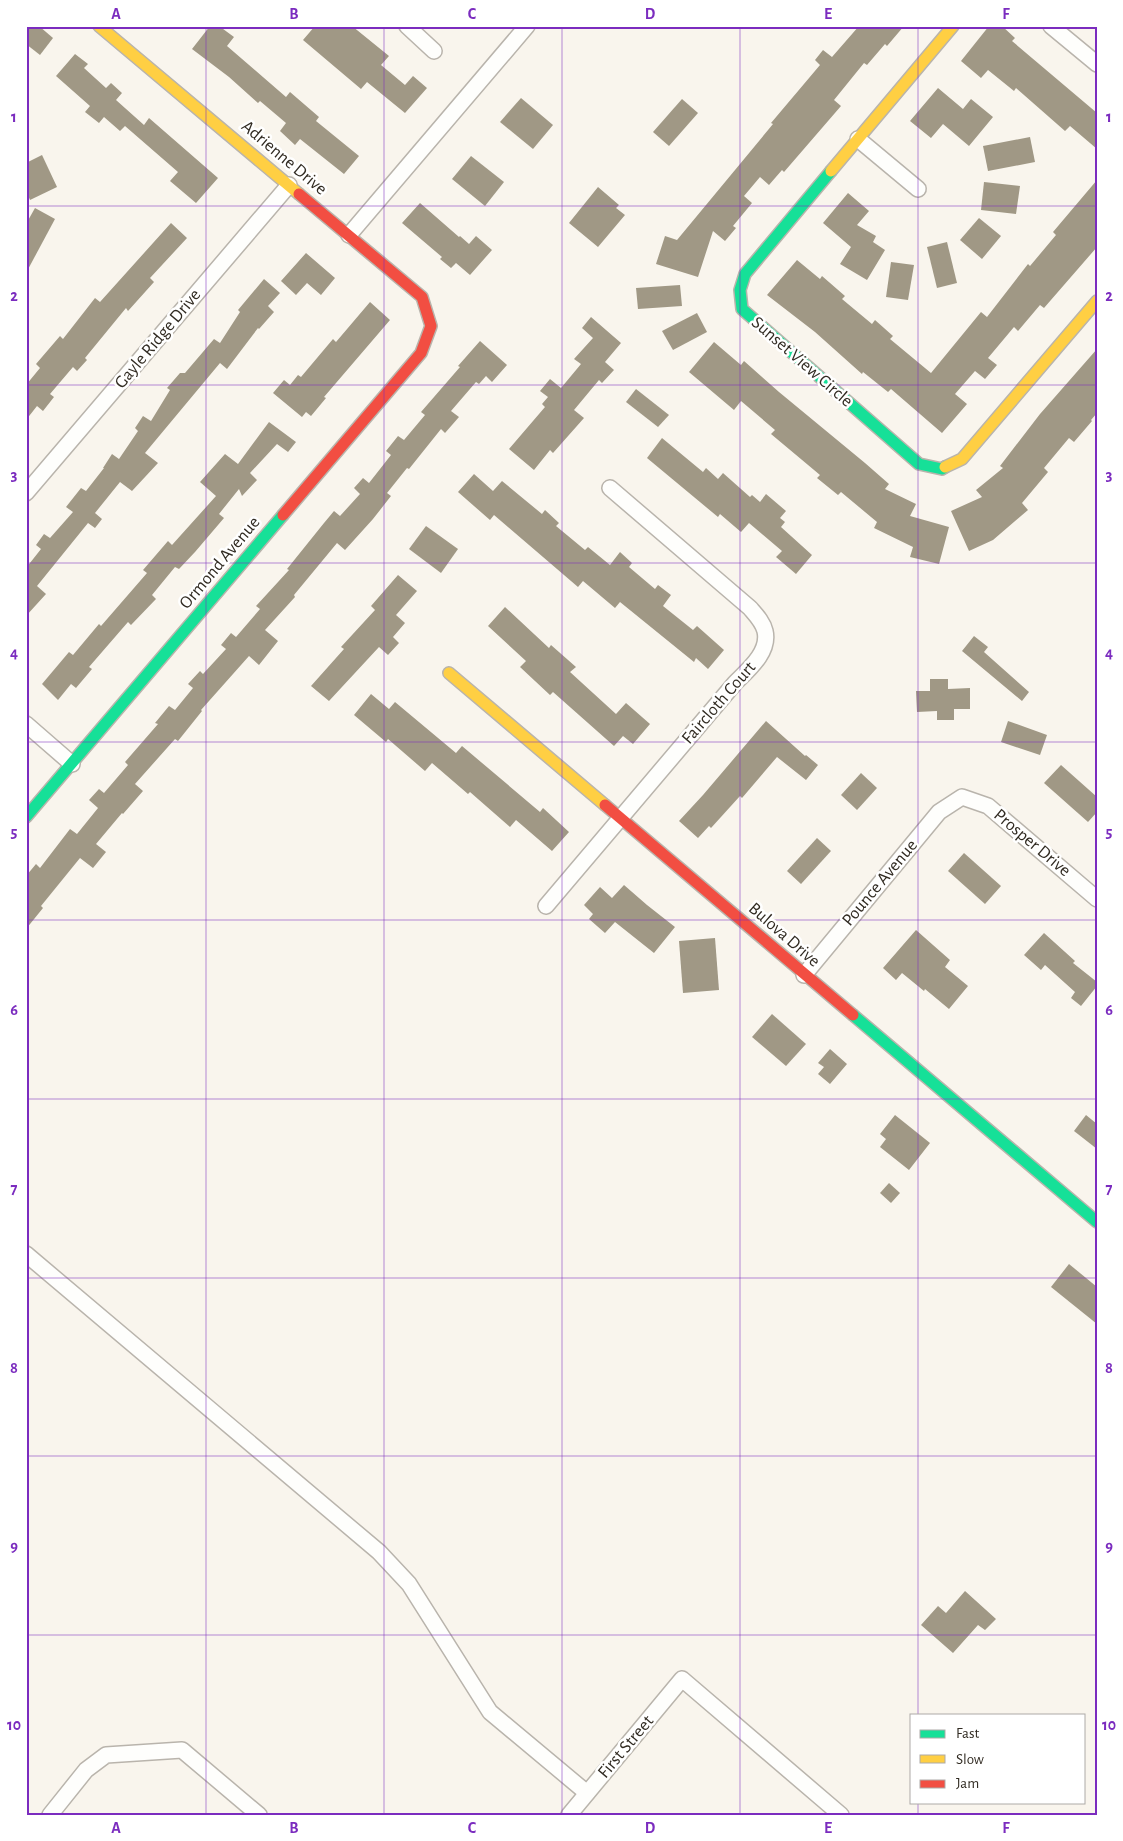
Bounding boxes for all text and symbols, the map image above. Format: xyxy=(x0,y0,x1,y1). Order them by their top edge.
text: A xyxy=(111,6,121,22)
text: B xyxy=(289,6,299,22)
text: C xyxy=(468,6,477,22)
text: D xyxy=(645,6,656,22)
text: E xyxy=(824,6,832,22)
text: F xyxy=(1002,6,1010,22)
text: 1 xyxy=(11,109,17,125)
text: 1 xyxy=(1106,109,1112,125)
street label: Adrienne Drive xyxy=(238,117,330,199)
street label: Gayle Ridge Drive xyxy=(111,286,205,392)
text: 2 xyxy=(10,288,18,304)
text: 2 xyxy=(1105,288,1113,304)
street label: Sunset View Circle xyxy=(748,313,856,411)
text: 3 xyxy=(11,467,18,483)
text: 3 xyxy=(1106,467,1113,483)
street label: Ormond Avenue xyxy=(176,513,264,613)
text: 4 xyxy=(10,645,18,661)
text: 4 xyxy=(1105,645,1113,661)
street label: Faircloth Court xyxy=(679,658,760,748)
street label: Prosper Drive xyxy=(990,806,1074,880)
text: 5 xyxy=(11,824,18,840)
text: 5 xyxy=(1106,824,1113,840)
street label: Pounce Avenue xyxy=(839,836,921,930)
street label: Bulova Drive xyxy=(745,899,823,971)
text: 6 xyxy=(10,1002,18,1018)
text: 6 xyxy=(1105,1002,1113,1018)
text: 7 xyxy=(11,1181,18,1197)
text: 7 xyxy=(1106,1181,1113,1197)
text: 8 xyxy=(10,1360,18,1376)
text: 8 xyxy=(1105,1360,1113,1376)
text: 9 xyxy=(10,1538,18,1554)
text: 9 xyxy=(1105,1538,1113,1554)
street label: First Street xyxy=(595,1712,657,1782)
legend xyxy=(910,1714,1086,1804)
text: 10 xyxy=(7,1717,21,1733)
text: 10 xyxy=(1102,1717,1116,1733)
text: Fast xyxy=(956,1726,980,1741)
text: Slow xyxy=(956,1752,984,1767)
text: Jam xyxy=(956,1776,979,1791)
text: A xyxy=(111,1820,121,1836)
text: B xyxy=(289,1820,299,1836)
text: C xyxy=(468,1820,477,1836)
text: D xyxy=(645,1820,656,1836)
text: E xyxy=(824,1820,832,1836)
text: F xyxy=(1002,1820,1010,1836)

